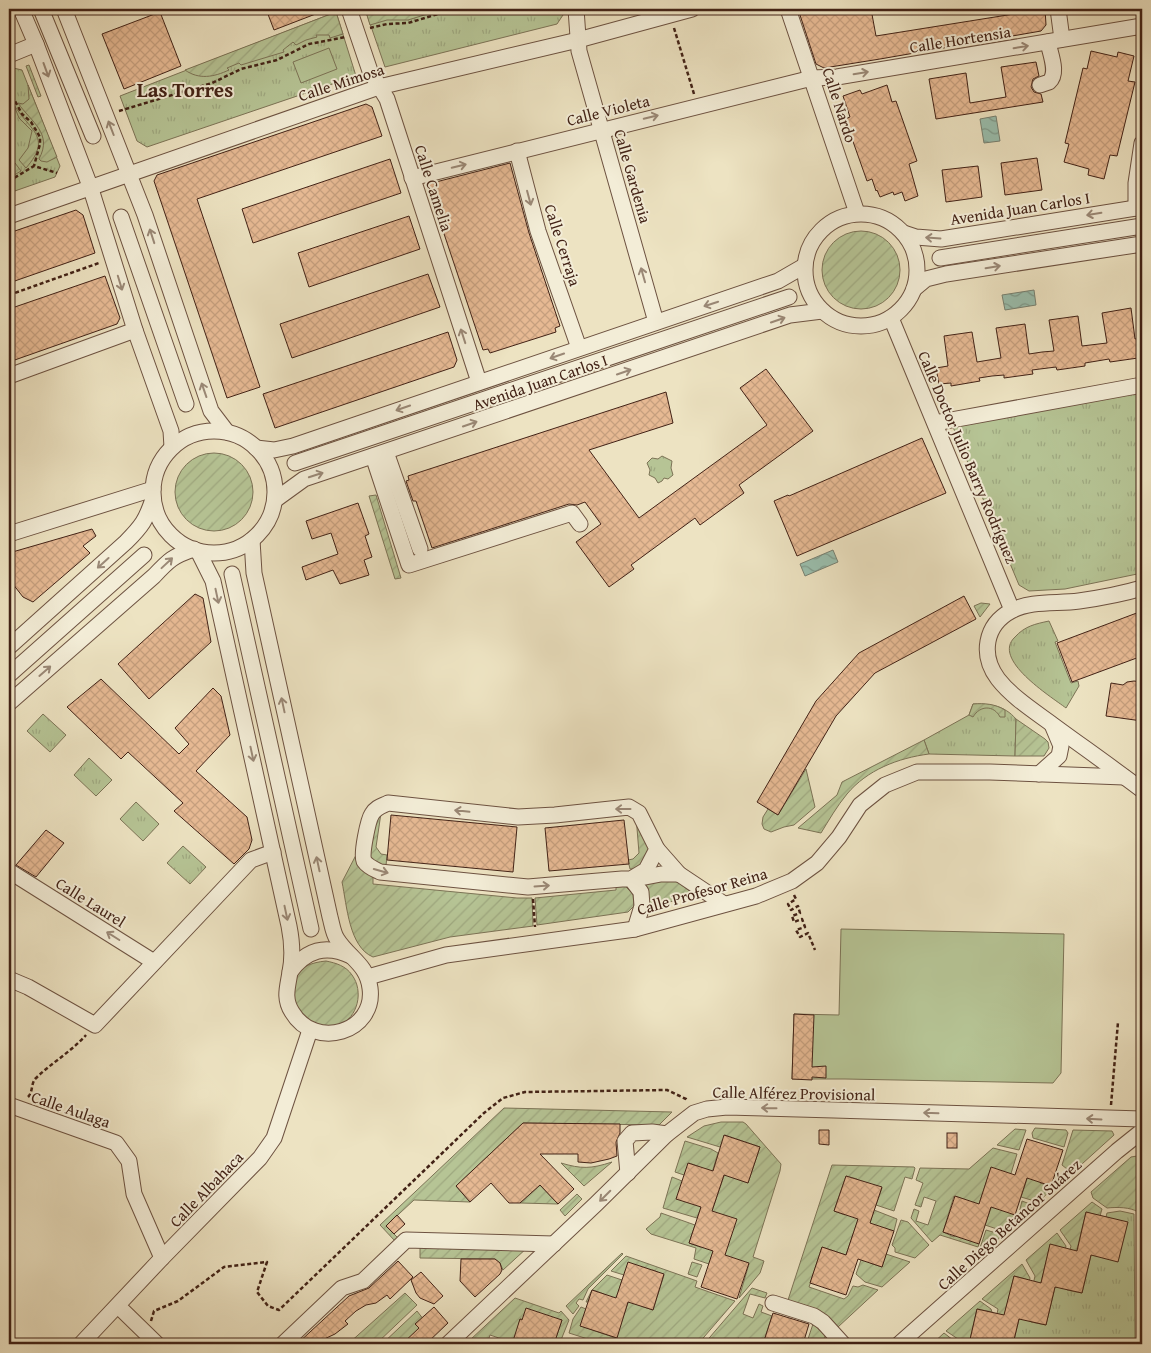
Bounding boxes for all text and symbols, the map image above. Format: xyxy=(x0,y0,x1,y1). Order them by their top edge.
street label: Calle Hortensia xyxy=(908,19,1013,59)
one-way arrow xyxy=(1013,41,1029,51)
street label: Calle Mimosa xyxy=(295,57,387,107)
one-way arrow xyxy=(42,62,51,77)
street label: Calle Nardo xyxy=(817,64,863,146)
one-way arrow xyxy=(852,67,868,77)
district label: Las Torres xyxy=(137,74,233,105)
street label: Calle Violeta xyxy=(564,88,652,132)
one-way arrow xyxy=(642,112,658,121)
one-way arrow xyxy=(106,121,115,136)
street label: Calle Gardenia xyxy=(608,126,658,226)
street label: Calle Camelia xyxy=(409,142,459,235)
one-way arrow xyxy=(451,160,467,170)
street label: Avenida Juan Carlos I xyxy=(948,185,1092,231)
one-way arrow xyxy=(525,190,535,206)
street label: Calle Cerraja xyxy=(538,201,588,290)
one-way arrow xyxy=(1086,210,1102,220)
one-way arrow xyxy=(147,229,156,244)
one-way arrow xyxy=(926,234,942,243)
one-way arrow xyxy=(985,261,1001,271)
one-way arrow xyxy=(638,267,648,283)
one-way arrow xyxy=(116,275,126,291)
one-way arrow xyxy=(703,299,719,309)
one-way arrow xyxy=(770,314,786,324)
one-way arrow xyxy=(458,328,468,344)
street label: Calle Doctor Julio Barry Rodríguez xyxy=(912,347,1024,567)
street label: Avenida Juan Carlos I xyxy=(469,348,611,416)
one-way arrow xyxy=(549,351,565,361)
one-way arrow xyxy=(616,366,632,376)
one-way arrow xyxy=(198,382,208,398)
one-way arrow xyxy=(396,404,411,413)
one-way arrow xyxy=(462,418,478,428)
one-way arrow xyxy=(308,470,324,480)
one-way arrow xyxy=(96,557,109,569)
one-way arrow xyxy=(160,557,173,569)
one-way arrow xyxy=(213,587,222,603)
one-way arrow xyxy=(39,665,52,677)
one-way arrow xyxy=(278,698,288,714)
one-way arrow xyxy=(248,746,257,762)
one-way arrow xyxy=(616,804,632,814)
one-way arrow xyxy=(454,806,470,816)
one-way arrow xyxy=(313,856,323,872)
street label: Calle Profesor Reina xyxy=(634,861,770,921)
one-way arrow xyxy=(373,867,389,876)
street label: Calle Laurel xyxy=(51,871,131,933)
one-way arrow xyxy=(534,881,550,890)
one-way arrow xyxy=(282,905,292,921)
one-way arrow xyxy=(107,931,121,941)
street label: Calle Alférez Provisional xyxy=(712,1080,876,1106)
street label: Calle Aulaga xyxy=(28,1084,114,1134)
one-way arrow xyxy=(761,1103,777,1113)
one-way arrow xyxy=(923,1108,940,1118)
one-way arrow xyxy=(1086,1114,1102,1123)
street label: Calle Albahaca xyxy=(163,1145,249,1232)
street label: Calle Diego Betancor Suárez xyxy=(932,1153,1086,1295)
one-way arrow xyxy=(598,1190,611,1202)

